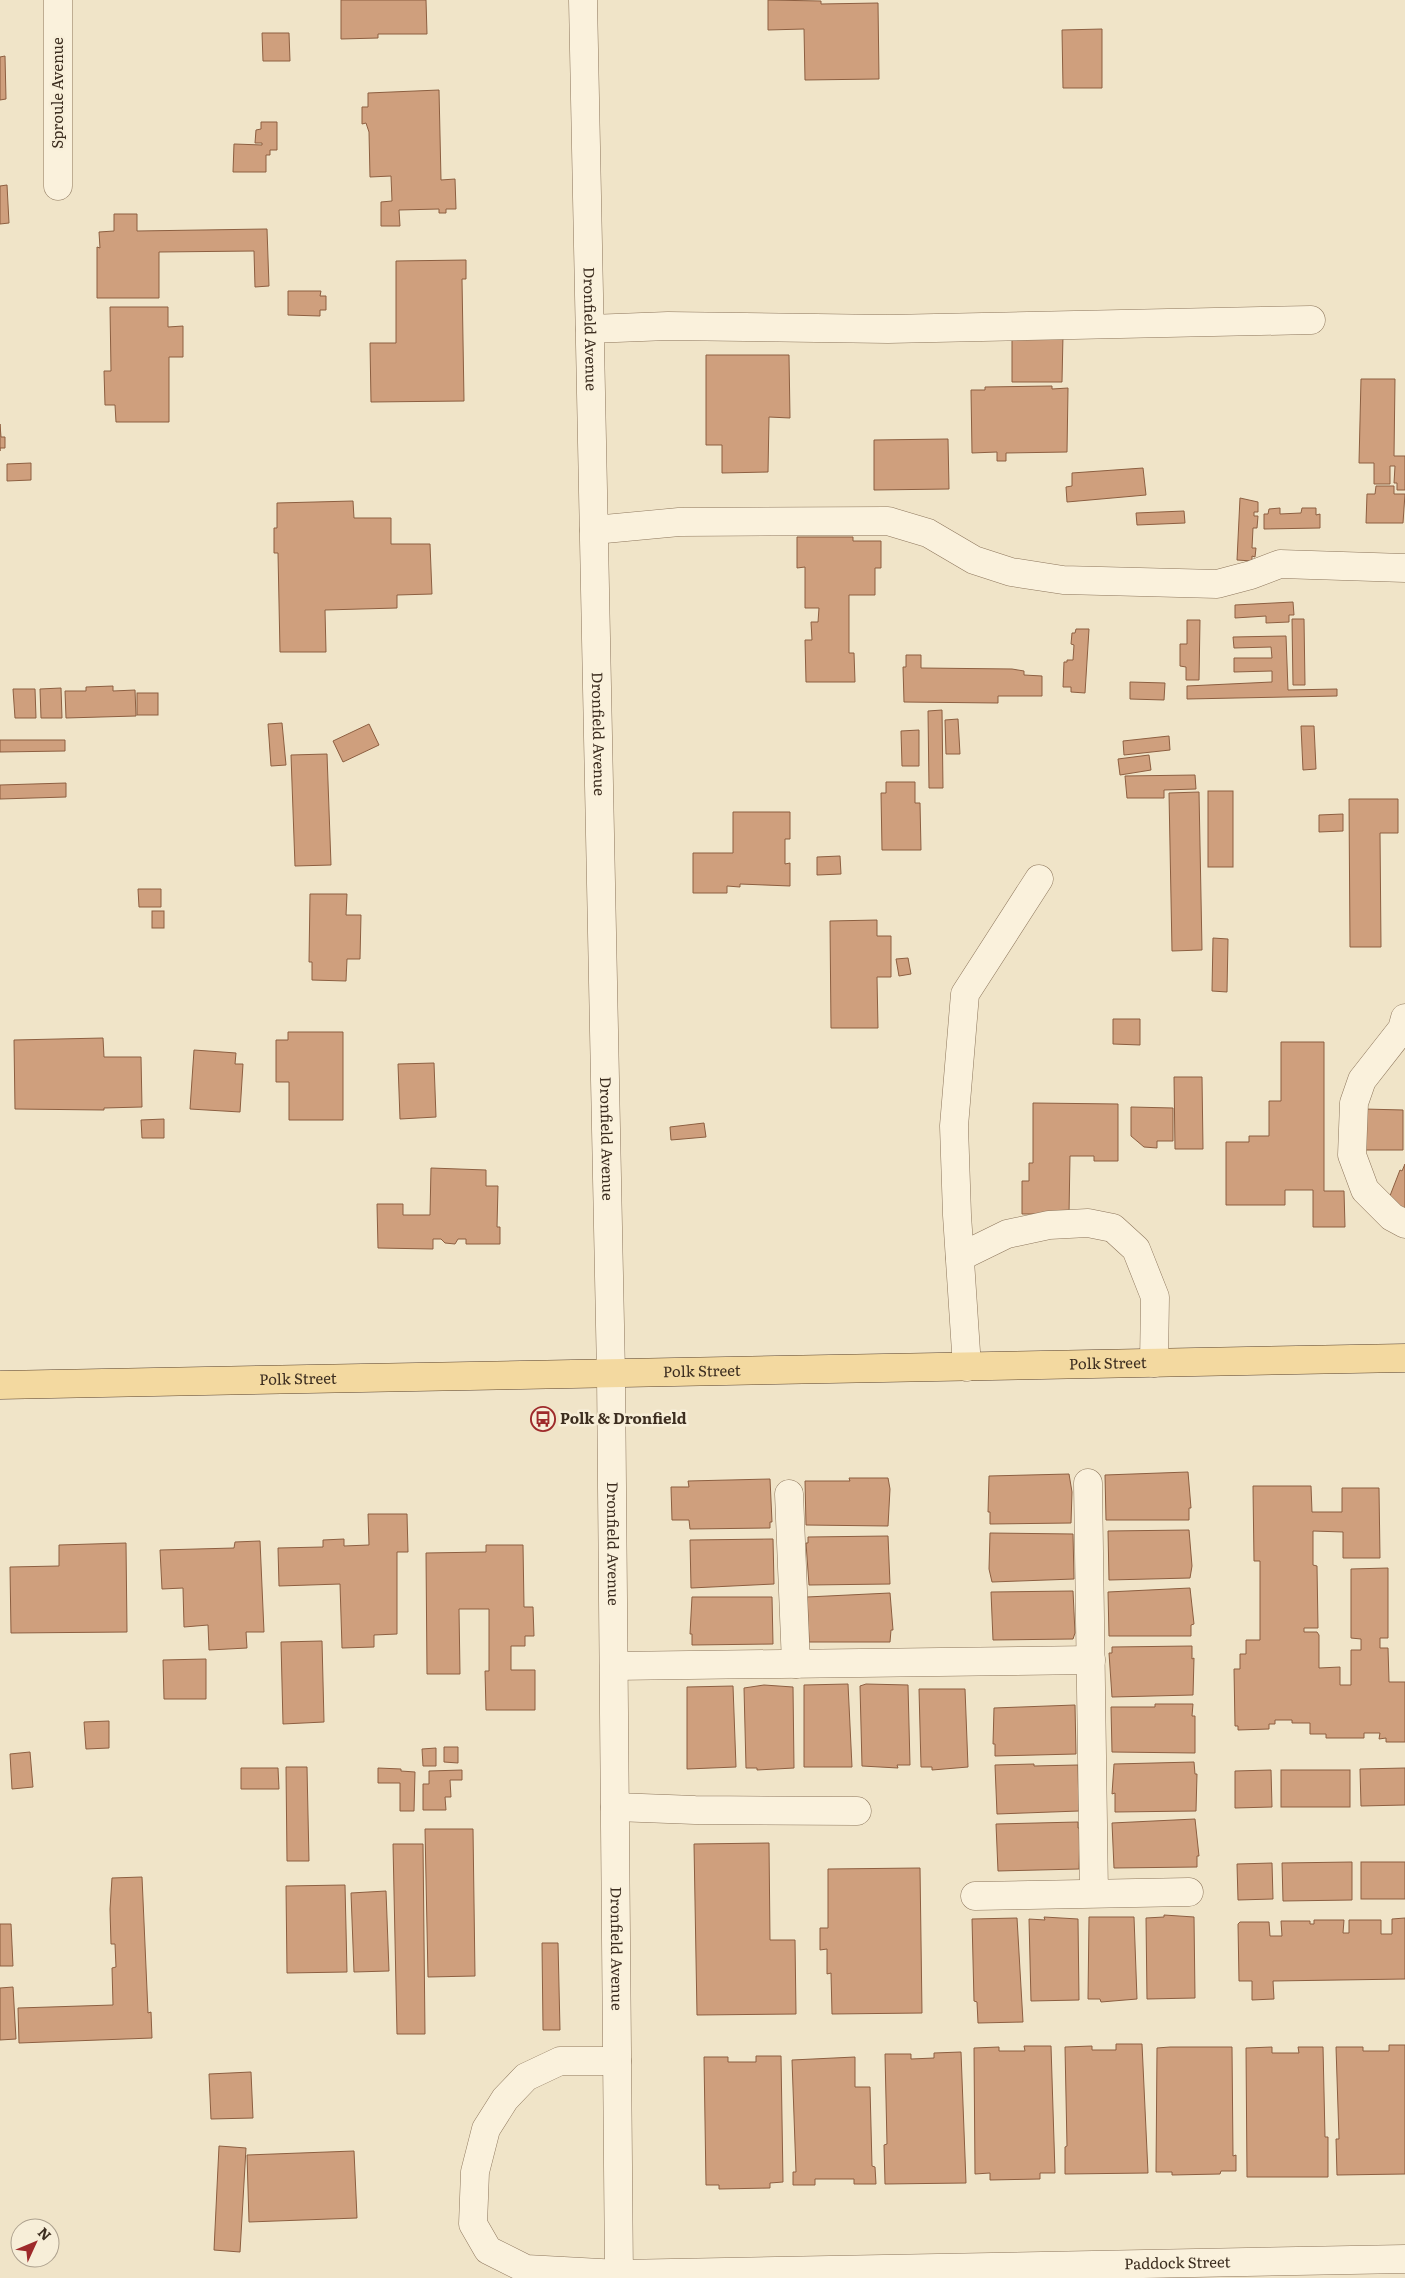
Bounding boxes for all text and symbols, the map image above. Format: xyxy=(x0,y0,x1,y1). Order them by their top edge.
street label: Sproule Avenue xyxy=(45,37,68,149)
street label: Dronfield Avenue xyxy=(578,267,604,391)
street label: Dronfield Avenue xyxy=(587,672,612,796)
street label: Dronfield Avenue xyxy=(595,1076,620,1201)
street label: Polk Street xyxy=(1069,1350,1147,1374)
street label: Polk Street xyxy=(663,1358,741,1382)
street label: Polk Street xyxy=(259,1366,337,1390)
bus stop icon: Polk & Dronfield xyxy=(530,1406,556,1432)
place label: Polk & Dronfield xyxy=(560,1406,687,1429)
street label: Dronfield Avenue xyxy=(602,1482,626,1606)
street label: Dronfield Avenue xyxy=(606,1887,630,2011)
north arrow xyxy=(10,2218,60,2268)
text: N xyxy=(34,2222,57,2245)
street label: Paddock Street xyxy=(1124,2249,1231,2274)

